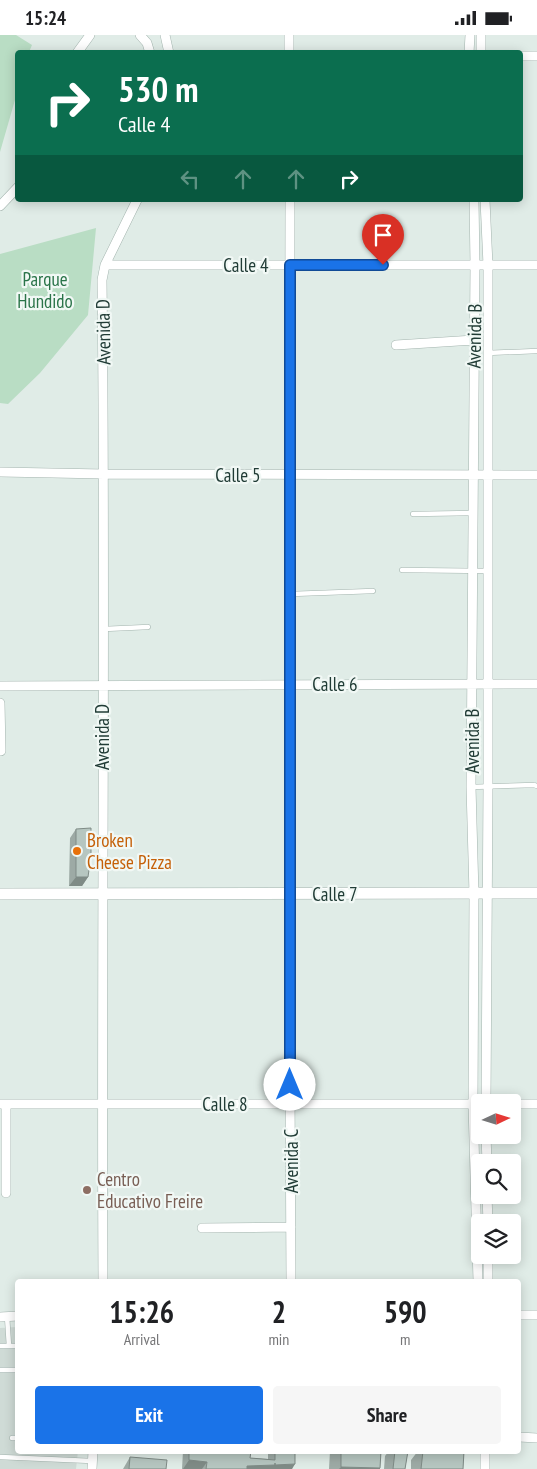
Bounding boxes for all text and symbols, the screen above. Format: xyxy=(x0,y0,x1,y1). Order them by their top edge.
text: 15:24 xyxy=(25,6,66,30)
text: 530 m xyxy=(118,66,199,112)
icon: right xyxy=(35,70,100,135)
text: Calle 4 xyxy=(118,110,171,138)
icon: left xyxy=(176,165,204,193)
icon: ahead xyxy=(229,165,257,193)
icon: ahead xyxy=(282,165,310,193)
icon: right xyxy=(335,165,363,193)
pin xyxy=(362,214,404,265)
icon: arrive xyxy=(369,221,397,249)
street label: Calle 4 xyxy=(223,253,269,277)
park label: Parque Hundido xyxy=(17,267,73,313)
street label: Avenida D xyxy=(90,299,116,365)
street label: Avenida B xyxy=(461,303,487,369)
street label: Calle 5 xyxy=(215,463,261,487)
street label: Calle 6 xyxy=(312,672,358,696)
street label: Avenida D xyxy=(90,704,114,770)
street label: Avenida B xyxy=(460,709,484,773)
place label: Broken Cheese Pizza xyxy=(87,828,172,874)
marker: Broken Cheese Pizza xyxy=(71,845,83,857)
street label: Calle 7 xyxy=(312,882,358,906)
position arrow xyxy=(263,1058,315,1110)
street label: Calle 8 xyxy=(202,1092,248,1116)
north arrow xyxy=(471,1094,521,1144)
map controls xyxy=(471,1094,521,1264)
street label: Avenida C xyxy=(279,1128,303,1193)
button: search xyxy=(471,1154,521,1204)
place label: Centro Educativo Freire xyxy=(97,1167,203,1213)
marker: Centro Educativo Freire xyxy=(81,1184,93,1196)
button: layers xyxy=(471,1214,521,1264)
text: 15:26 xyxy=(109,1292,174,1331)
text: 2 xyxy=(272,1292,286,1331)
text: 590 xyxy=(384,1292,427,1331)
text: Arrival xyxy=(124,1329,160,1349)
text: min xyxy=(268,1329,289,1349)
text: m xyxy=(400,1329,410,1349)
button: Exit xyxy=(35,1386,263,1444)
button: Share xyxy=(273,1386,501,1444)

